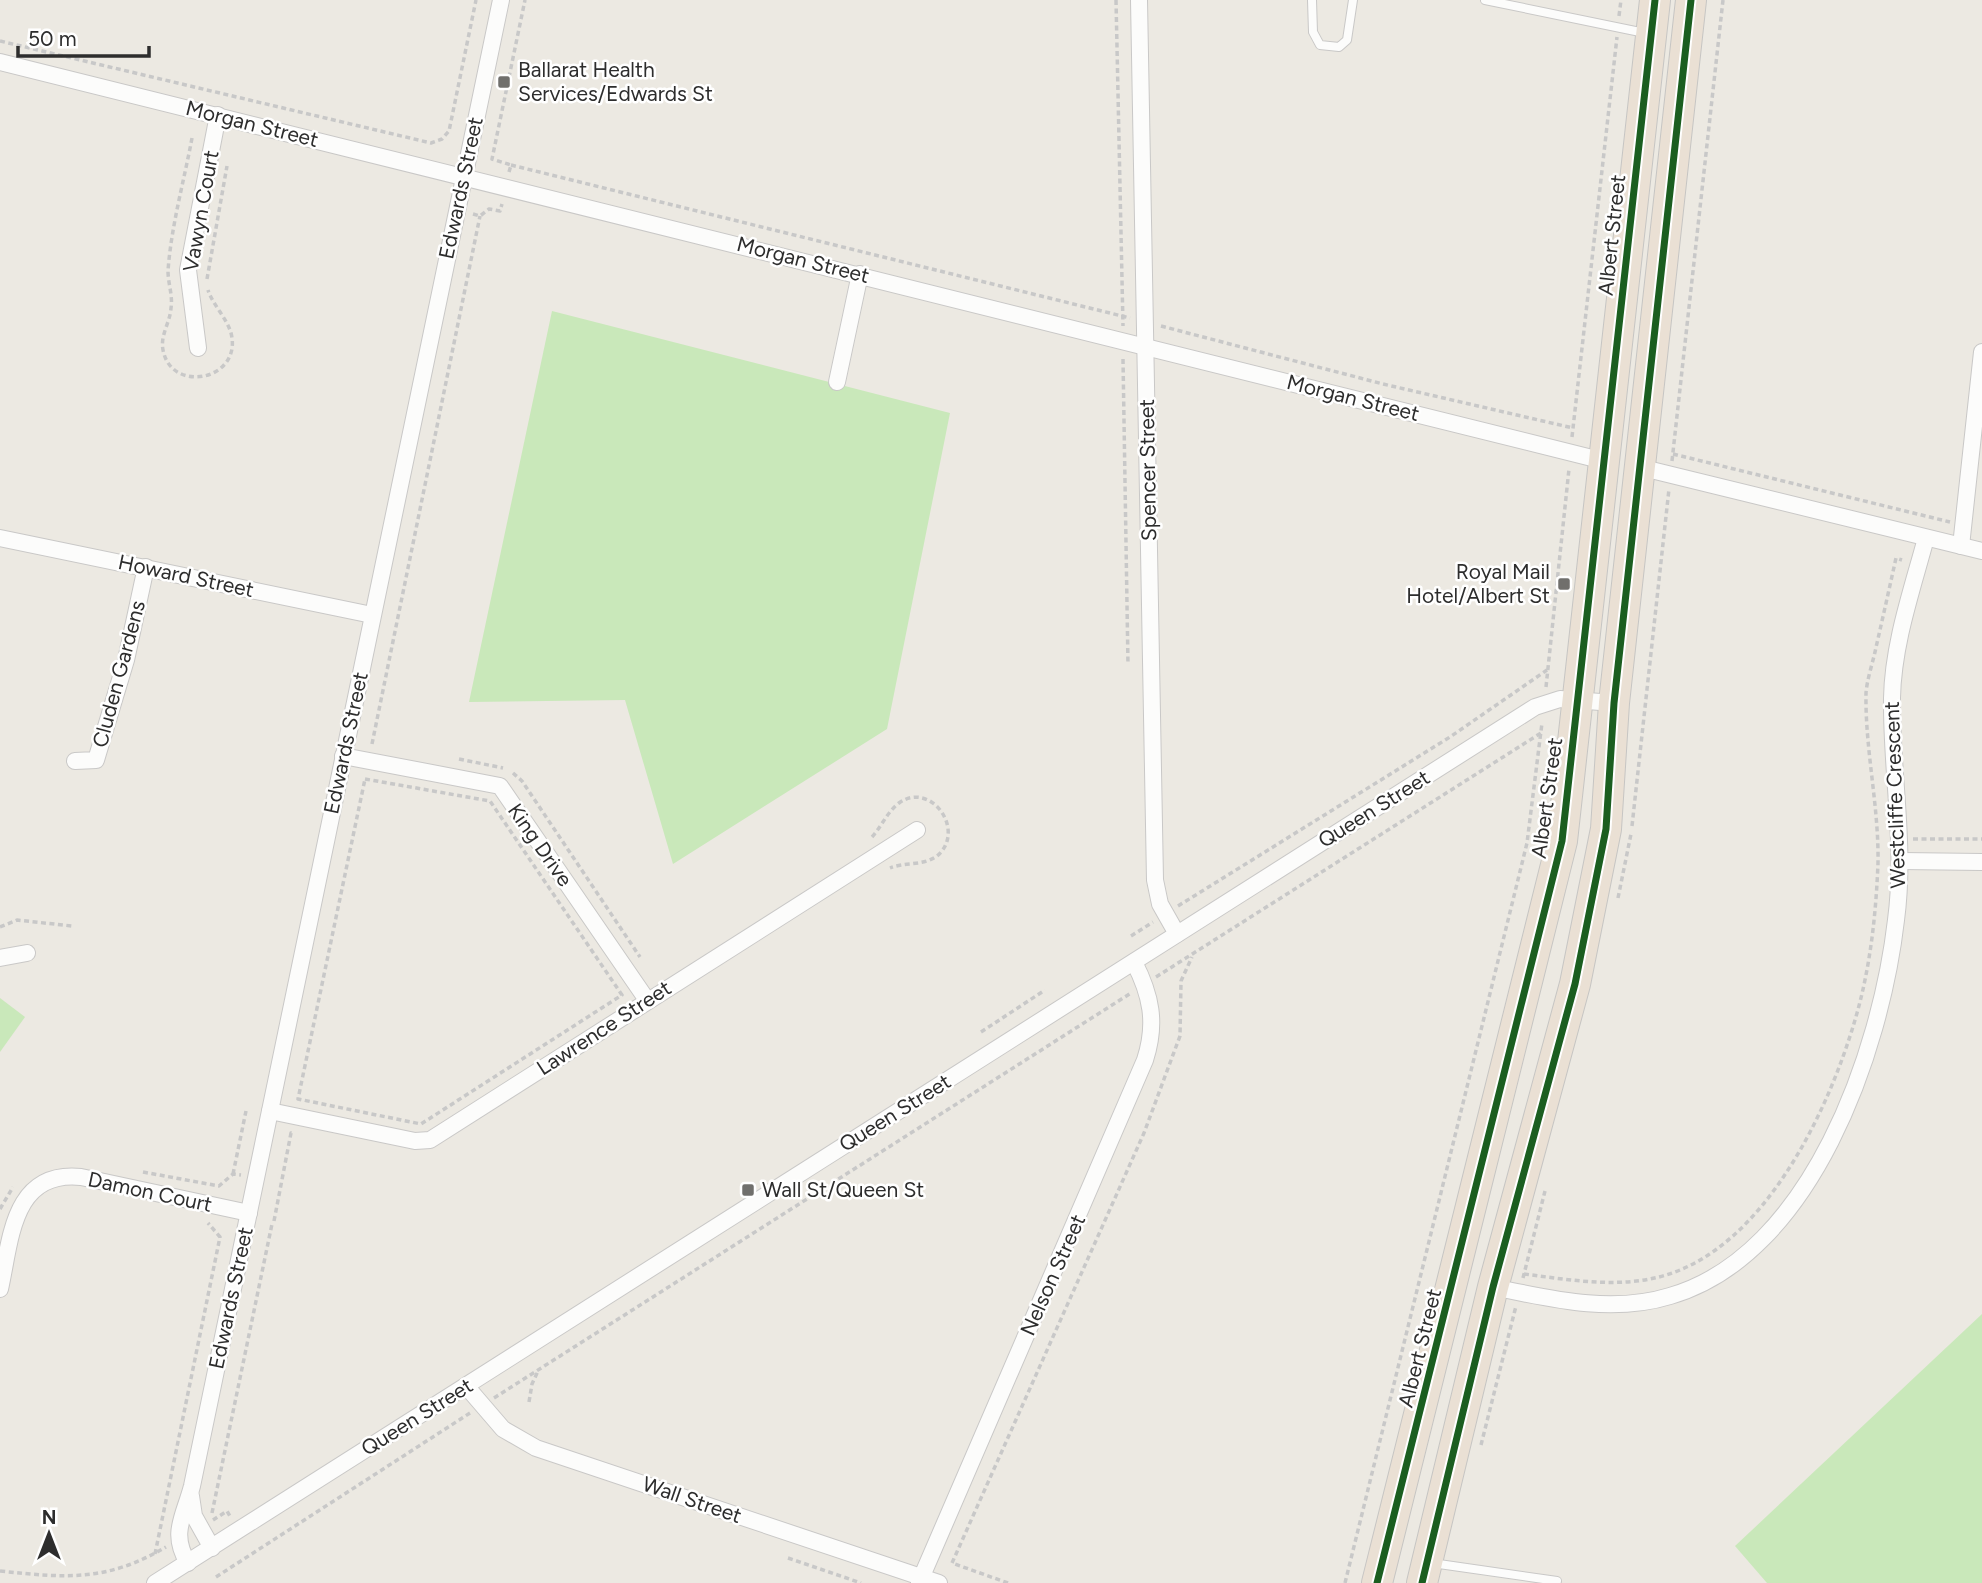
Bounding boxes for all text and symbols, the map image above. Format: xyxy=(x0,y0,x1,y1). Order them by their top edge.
scale bar xyxy=(18,14,149,58)
text: 50 m xyxy=(28,26,77,51)
place label: Ballarat Health Services/Edwards St xyxy=(518,57,713,106)
marker: Ballarat Health Services/Edwards St xyxy=(496,74,512,90)
street label: Morgan Street xyxy=(183,95,321,152)
street label: Edwards Street xyxy=(433,114,488,261)
street label: Vawyn Court xyxy=(178,148,223,274)
street label: Albert Street xyxy=(1593,173,1630,297)
street label: Morgan Street xyxy=(734,231,872,288)
street label: Morgan Street xyxy=(1284,369,1422,426)
street label: Spencer Street xyxy=(1134,399,1161,541)
street label: Howard Street xyxy=(116,549,256,602)
place label: Royal Mail Hotel/Albert St xyxy=(1406,559,1550,608)
marker: Royal Mail Hotel/Albert St xyxy=(1556,576,1572,592)
street label: Cluden Gardens xyxy=(87,598,150,750)
street label: Edwards Street xyxy=(318,669,373,816)
street label: Westcliffe Crescent xyxy=(1879,701,1910,889)
street label: Albert Street xyxy=(1526,736,1567,860)
street label: Queen Street xyxy=(1313,764,1434,853)
street label: King Drive xyxy=(503,798,578,891)
street label: Lawrence Street xyxy=(532,975,676,1080)
street label: Queen Street xyxy=(834,1068,955,1157)
street label: Damon Court xyxy=(86,1166,214,1217)
place label: Wall St/Queen St xyxy=(762,1177,924,1202)
marker: Wall St/Queen St xyxy=(740,1182,756,1198)
street label: Nelson Street xyxy=(1015,1210,1090,1339)
street label: Edwards Street xyxy=(203,1224,258,1371)
street label: Albert Street xyxy=(1393,1286,1446,1410)
street label: Queen Street xyxy=(356,1372,477,1461)
street label: Wall Street xyxy=(639,1471,745,1528)
north arrow xyxy=(14,1499,84,1569)
text: N xyxy=(42,1506,56,1529)

